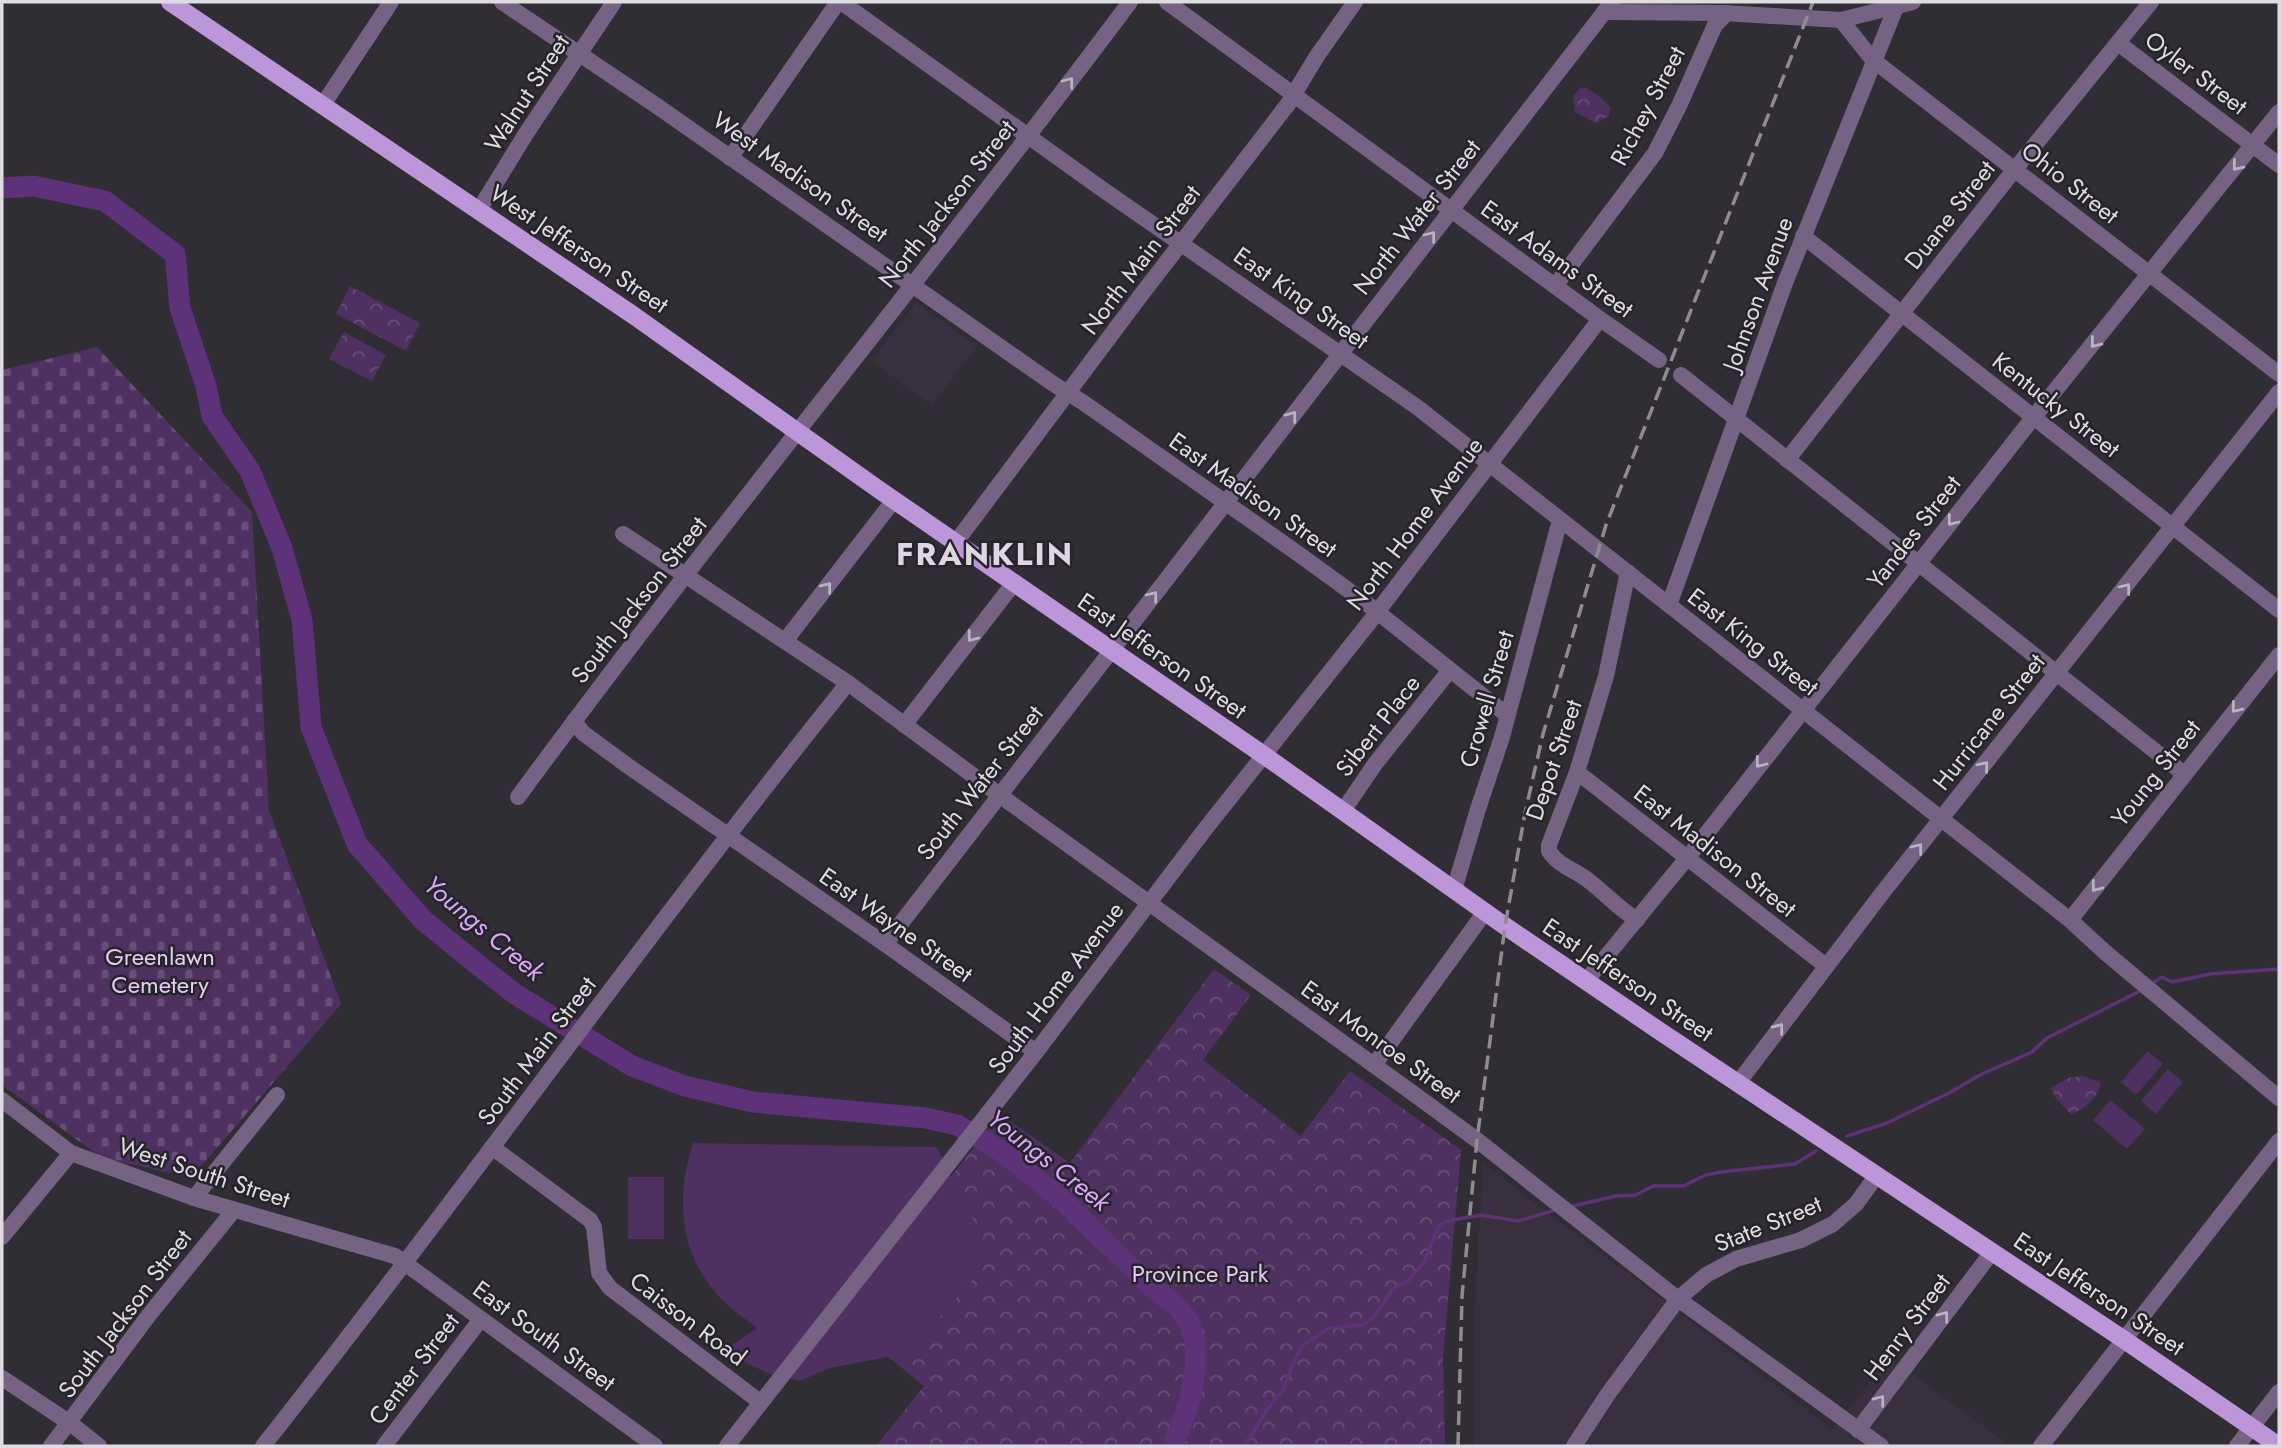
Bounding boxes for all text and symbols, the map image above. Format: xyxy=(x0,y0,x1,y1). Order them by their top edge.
street label: Oyler Street xyxy=(2138,22,2255,123)
street label: Walnut Street xyxy=(475,27,578,158)
street label: Richey Street xyxy=(1601,40,1694,172)
one-way arrow xyxy=(1061,78,1074,90)
street label: West Madison Street xyxy=(705,103,896,251)
street label: North Jackson Street xyxy=(870,112,1024,295)
street label: North Water Street xyxy=(1345,131,1489,302)
street label: Ohio Street xyxy=(2014,133,2127,232)
street label: Duane Street xyxy=(1896,153,2004,277)
one-way arrow xyxy=(2232,158,2245,170)
street label: West Jefferson Street xyxy=(483,176,676,322)
street label: North Main Street xyxy=(1073,177,1209,342)
street label: East Adams Street xyxy=(1474,191,1641,326)
street label: Johnson Avenue xyxy=(1712,212,1802,378)
one-way arrow xyxy=(1423,231,1436,244)
street label: East King Street xyxy=(1227,238,1376,357)
one-way arrow xyxy=(2090,336,2103,348)
street label: Kentucky Street xyxy=(1985,344,2128,466)
one-way arrow xyxy=(1284,411,1297,424)
street label: East Madison Street xyxy=(1162,423,1345,566)
street label: North Home Avenue xyxy=(1338,430,1491,618)
street label: Yandes Street xyxy=(1858,467,1969,596)
street label: South Jackson Street xyxy=(562,509,715,691)
one-way arrow xyxy=(1948,513,1961,525)
district label: FRANKLIN xyxy=(896,531,1074,577)
street label: East King Street xyxy=(1680,579,1826,704)
one-way arrow xyxy=(819,583,832,595)
street label: East Jefferson Street xyxy=(1070,584,1254,727)
one-way arrow xyxy=(2117,584,2130,596)
one-way arrow xyxy=(1145,592,1158,604)
street label: Crowell Street xyxy=(1450,626,1523,771)
one-way arrow xyxy=(968,629,981,642)
street label: Hurricane Street xyxy=(1924,646,2053,797)
street label: Sibert Place xyxy=(1327,667,1429,784)
street label: Depot Street xyxy=(1517,695,1591,825)
street label: South Water Street xyxy=(908,698,1051,868)
one-way arrow xyxy=(2232,701,2245,713)
street label: Young Street xyxy=(2103,711,2209,834)
one-way arrow xyxy=(1756,756,1769,768)
one-way arrow xyxy=(1976,762,1988,775)
street label: East Madison Street xyxy=(1626,776,1804,926)
one-way arrow xyxy=(1910,844,1923,856)
street label: East Wayne Street xyxy=(812,859,980,991)
water label: Youngs Creek xyxy=(416,866,554,991)
one-way arrow xyxy=(2091,879,2104,892)
street label: South Home Avenue xyxy=(979,894,1132,1081)
street label: East Jefferson Street xyxy=(1536,909,1721,1050)
park label: Greenlawn Cemetery xyxy=(105,939,215,1002)
street label: South Main Street xyxy=(469,969,604,1133)
street label: East Monroe Street xyxy=(1294,972,1469,1112)
one-way arrow xyxy=(1771,1024,1784,1036)
water label: Youngs Creek xyxy=(979,1100,1120,1221)
street label: West South Street xyxy=(114,1128,295,1217)
street label: State Street xyxy=(1709,1186,1827,1261)
street label: South Jackson Street xyxy=(49,1222,200,1406)
street label: East Jefferson Street xyxy=(2007,1223,2192,1364)
park label: Province Park xyxy=(1132,1256,1269,1291)
street label: Caisson Road xyxy=(623,1263,754,1374)
street label: Henry Street xyxy=(1855,1266,1959,1388)
street label: East South Street xyxy=(466,1272,623,1400)
street label: Center Street xyxy=(360,1305,468,1432)
one-way arrow xyxy=(1935,1311,1948,1324)
one-way arrow xyxy=(1872,1395,1885,1408)

